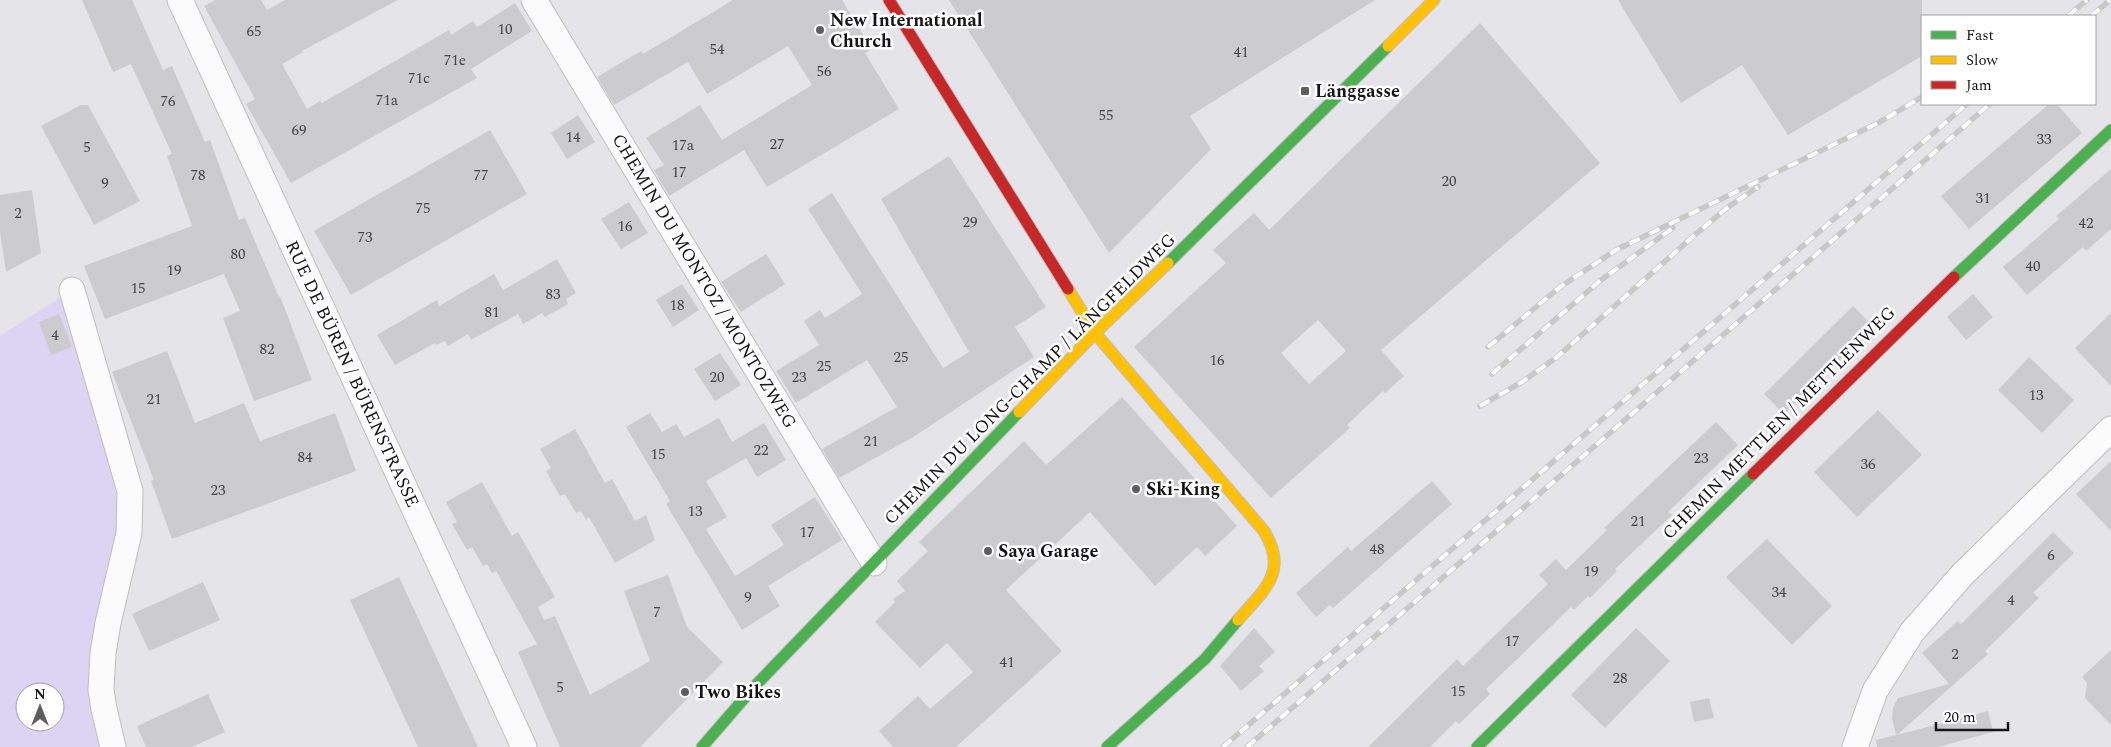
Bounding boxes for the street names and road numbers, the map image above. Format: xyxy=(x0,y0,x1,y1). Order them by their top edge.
street label: CHEMIN DU MONTOZ / MONTOZWEG xyxy=(605,128,803,434)
street label: CHEMIN DU LONG-CHAMP / LÄNGFELDWEG xyxy=(878,227,1182,531)
street label: RUE DE BÜREN / BÜRENSTRASSE xyxy=(278,236,426,512)
street label: CHEMIN METTLEN / METTLENWEG xyxy=(1656,300,1902,546)

